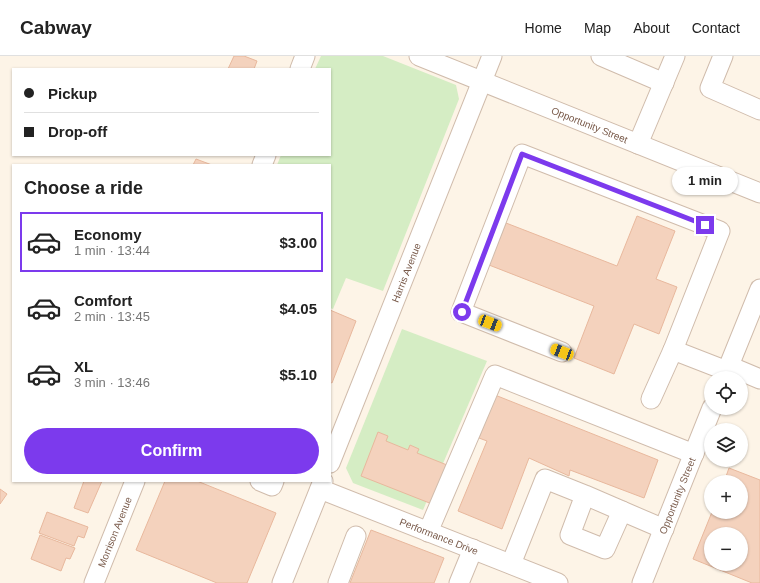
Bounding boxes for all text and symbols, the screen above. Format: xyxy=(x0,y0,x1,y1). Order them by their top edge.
text: Cabway xyxy=(20,17,92,38)
text: Home xyxy=(525,20,562,36)
text: Map xyxy=(584,20,611,36)
text: About xyxy=(633,20,670,36)
text: Contact xyxy=(692,20,740,36)
text: Pickup xyxy=(48,85,97,102)
street label: Opportunity Street xyxy=(550,105,629,145)
text: Drop-off xyxy=(48,123,107,140)
callout: 1 min xyxy=(672,167,738,195)
text: 1 min xyxy=(688,173,722,188)
text: Choose a ride xyxy=(24,178,143,198)
route end xyxy=(696,216,714,234)
icon: car xyxy=(26,224,62,260)
text: Economy xyxy=(74,226,142,243)
text: $3.00 xyxy=(279,234,317,251)
street label: Harris Avenue xyxy=(390,241,423,304)
text: 1 min · 13:44 xyxy=(74,243,150,258)
icon: car xyxy=(26,290,62,326)
text: Comfort xyxy=(74,292,132,309)
text: $4.05 xyxy=(279,300,317,317)
route start xyxy=(453,303,471,321)
text: 2 min · 13:45 xyxy=(74,309,150,324)
car xyxy=(477,313,503,333)
car xyxy=(549,342,575,362)
icon: car xyxy=(26,356,62,392)
text: XL xyxy=(74,358,93,375)
text: $5.10 xyxy=(279,366,317,383)
map controls xyxy=(704,371,748,571)
button: locate xyxy=(704,371,748,415)
text: 3 min · 13:46 xyxy=(74,375,150,390)
button: layers xyxy=(704,423,748,467)
button: Confirm xyxy=(24,428,319,474)
street label: Opportunity Street xyxy=(657,456,698,536)
button: + xyxy=(704,475,748,519)
street label: Morrison Avenue xyxy=(96,495,134,569)
street label: Performance Drive xyxy=(398,516,480,557)
button: − xyxy=(704,527,748,571)

